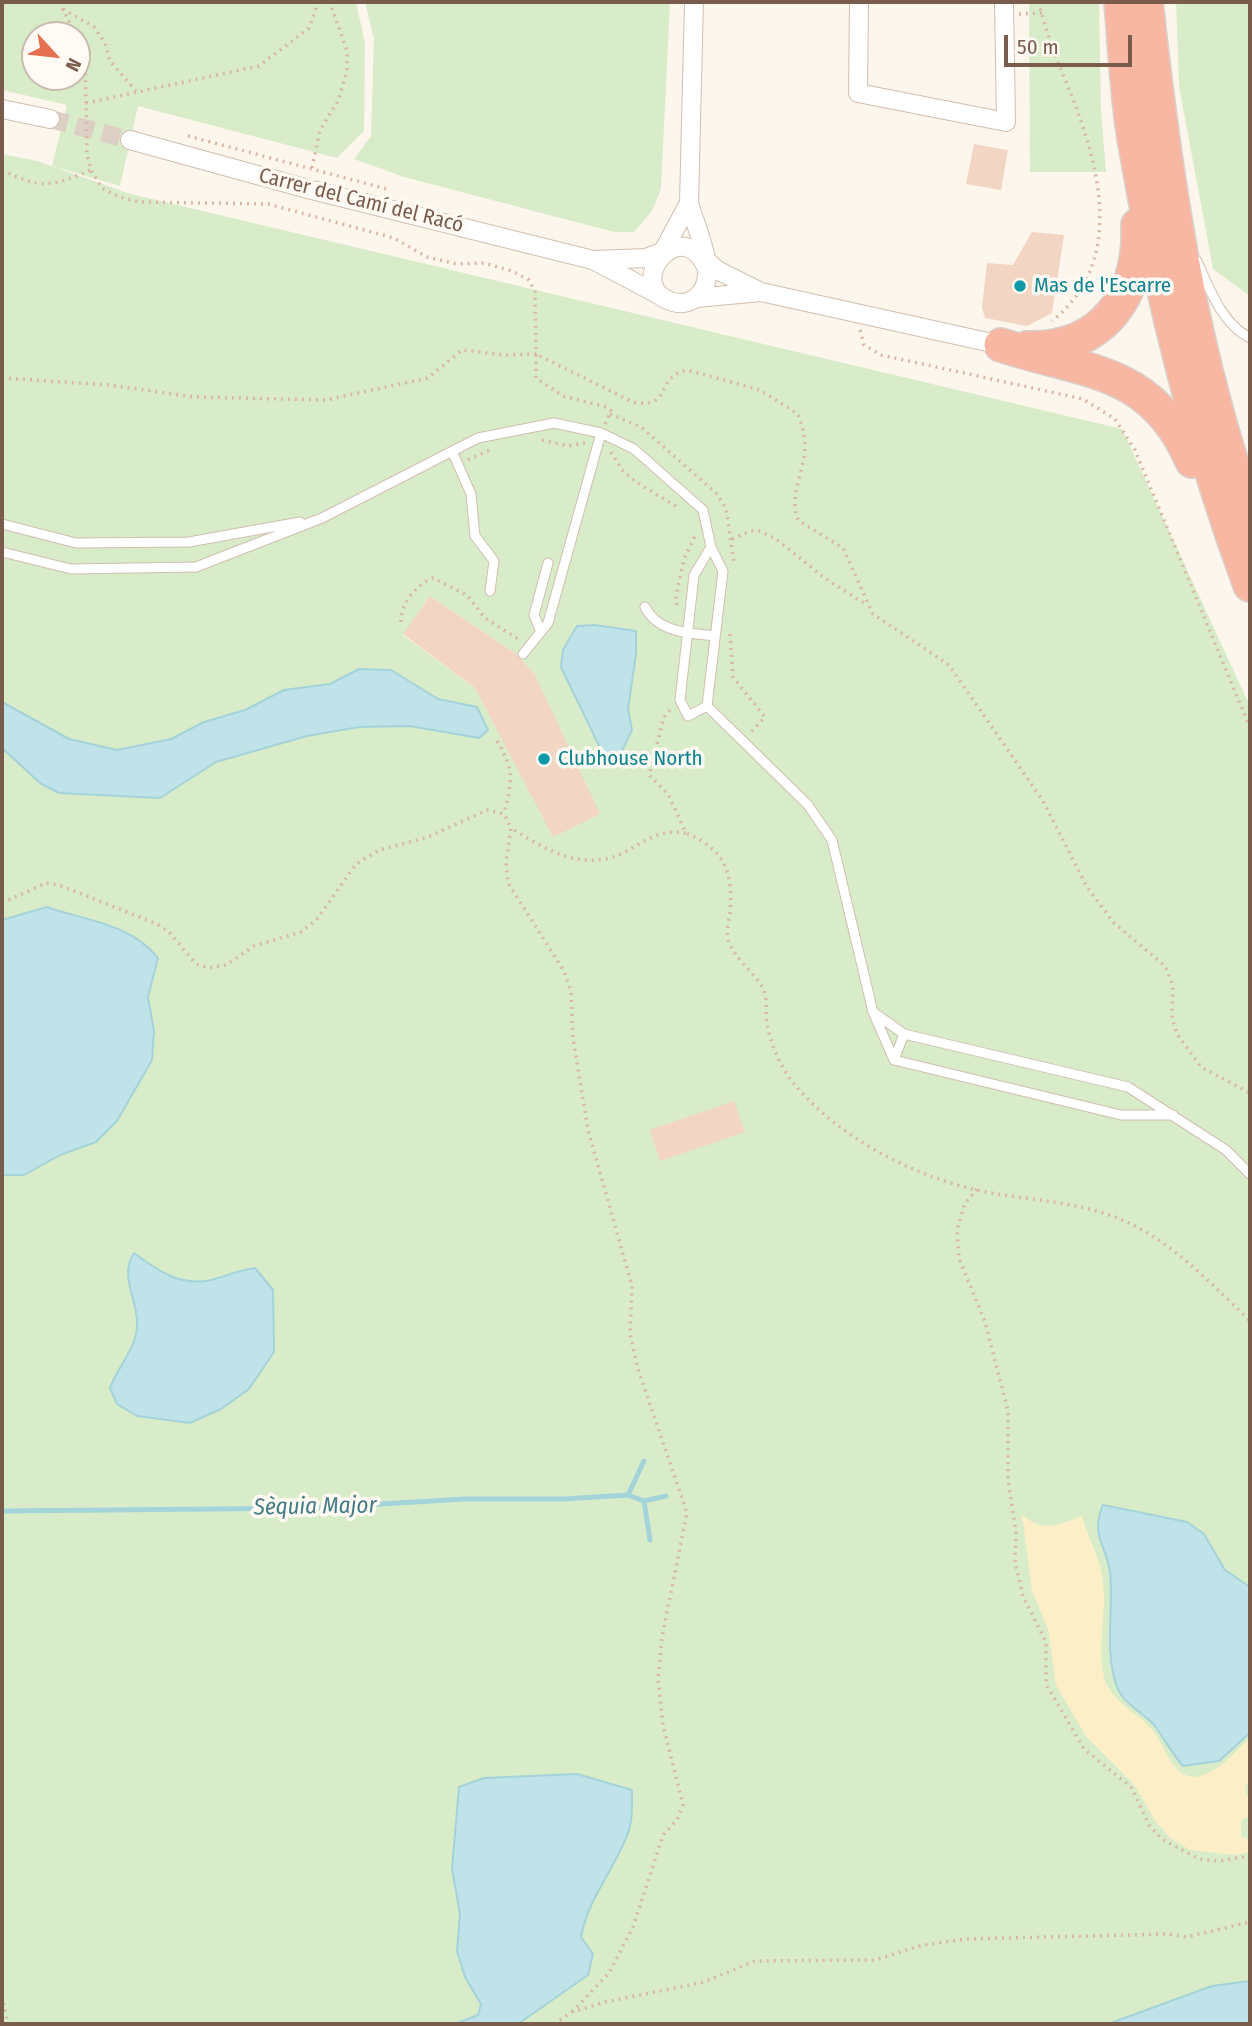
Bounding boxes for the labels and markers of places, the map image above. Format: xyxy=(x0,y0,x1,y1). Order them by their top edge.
place label: Mas de l'Escarre xyxy=(1034,273,1171,299)
marker: Mas de l'Escarre xyxy=(1012,278,1028,294)
place label: Clubhouse North xyxy=(558,746,703,772)
marker: Clubhouse North xyxy=(536,751,552,767)

